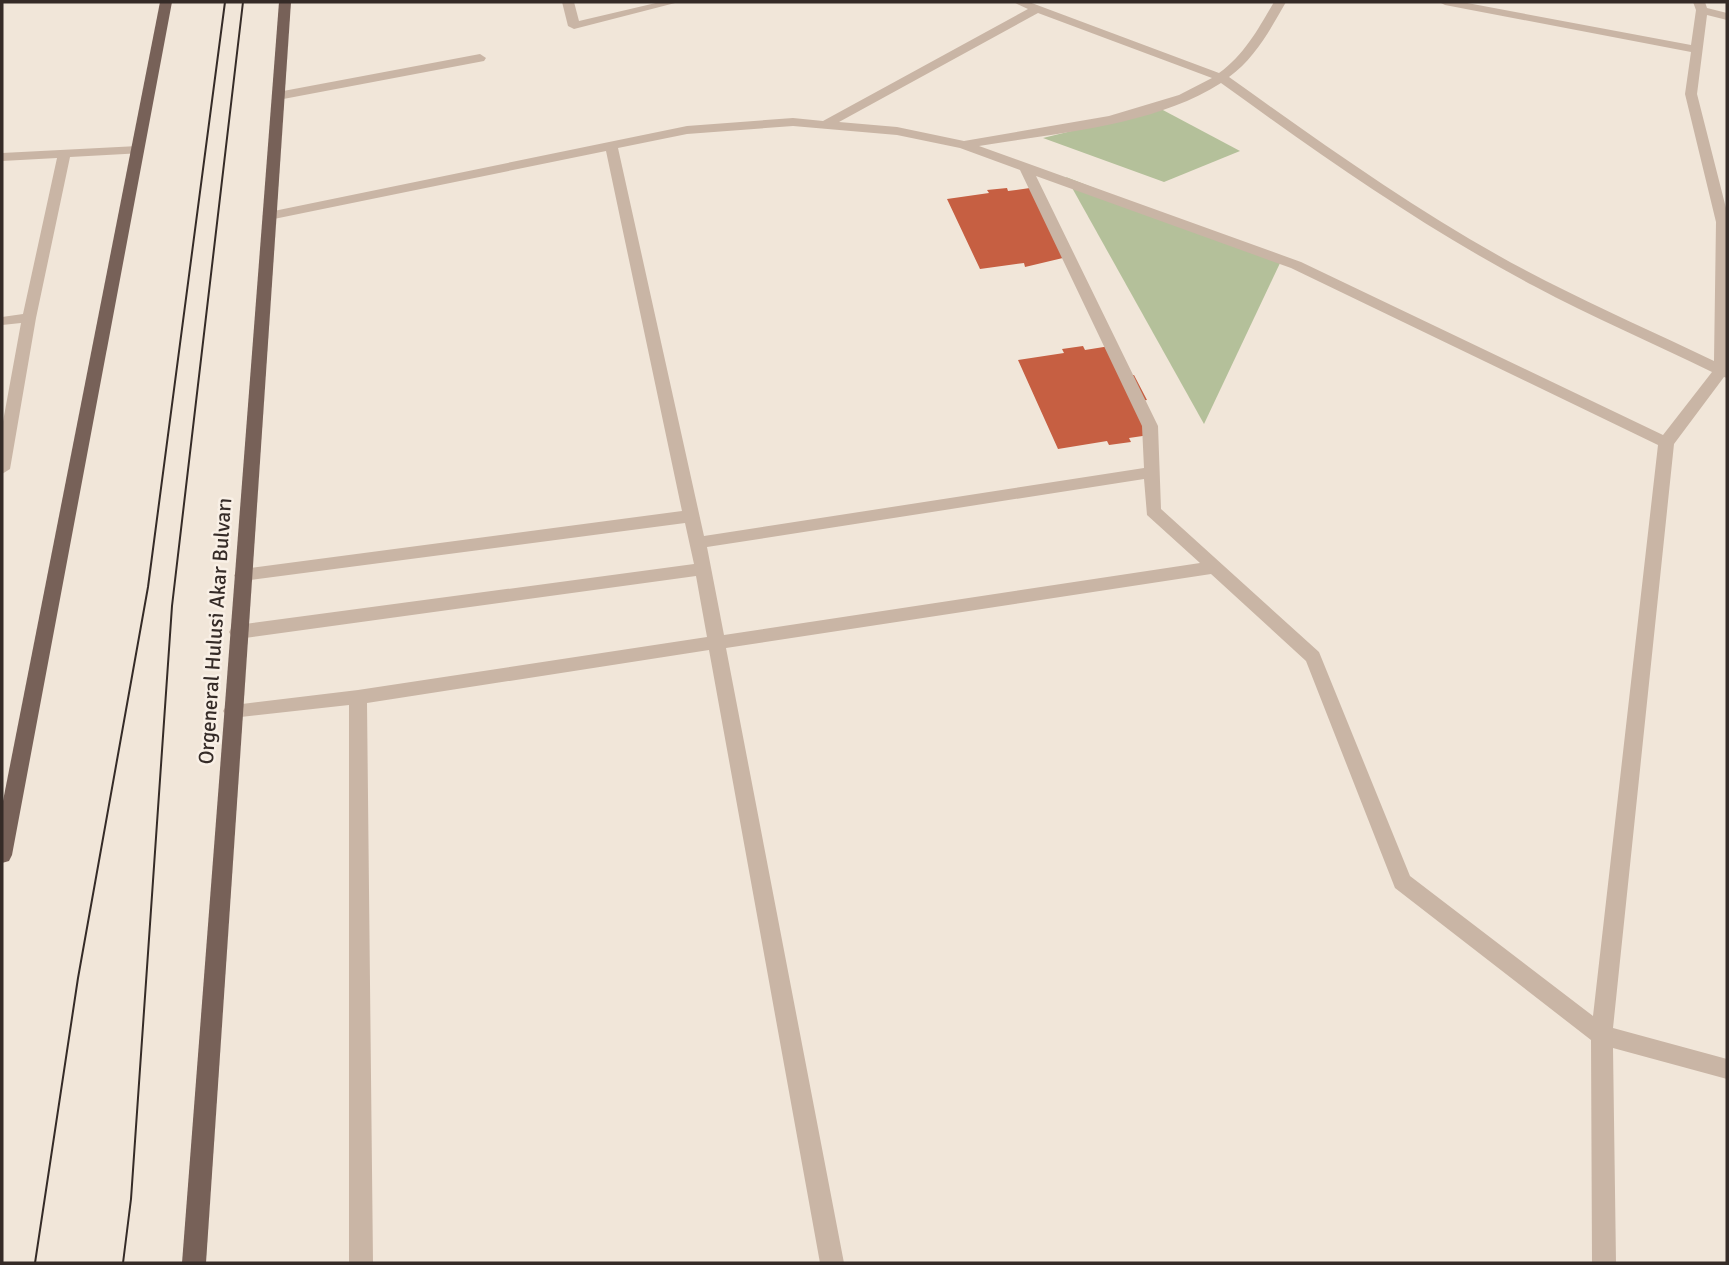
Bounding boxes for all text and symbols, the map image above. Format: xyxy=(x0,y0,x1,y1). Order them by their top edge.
street label: Orgeneral Hulusi Akar Bulvarı xyxy=(193,497,237,765)

